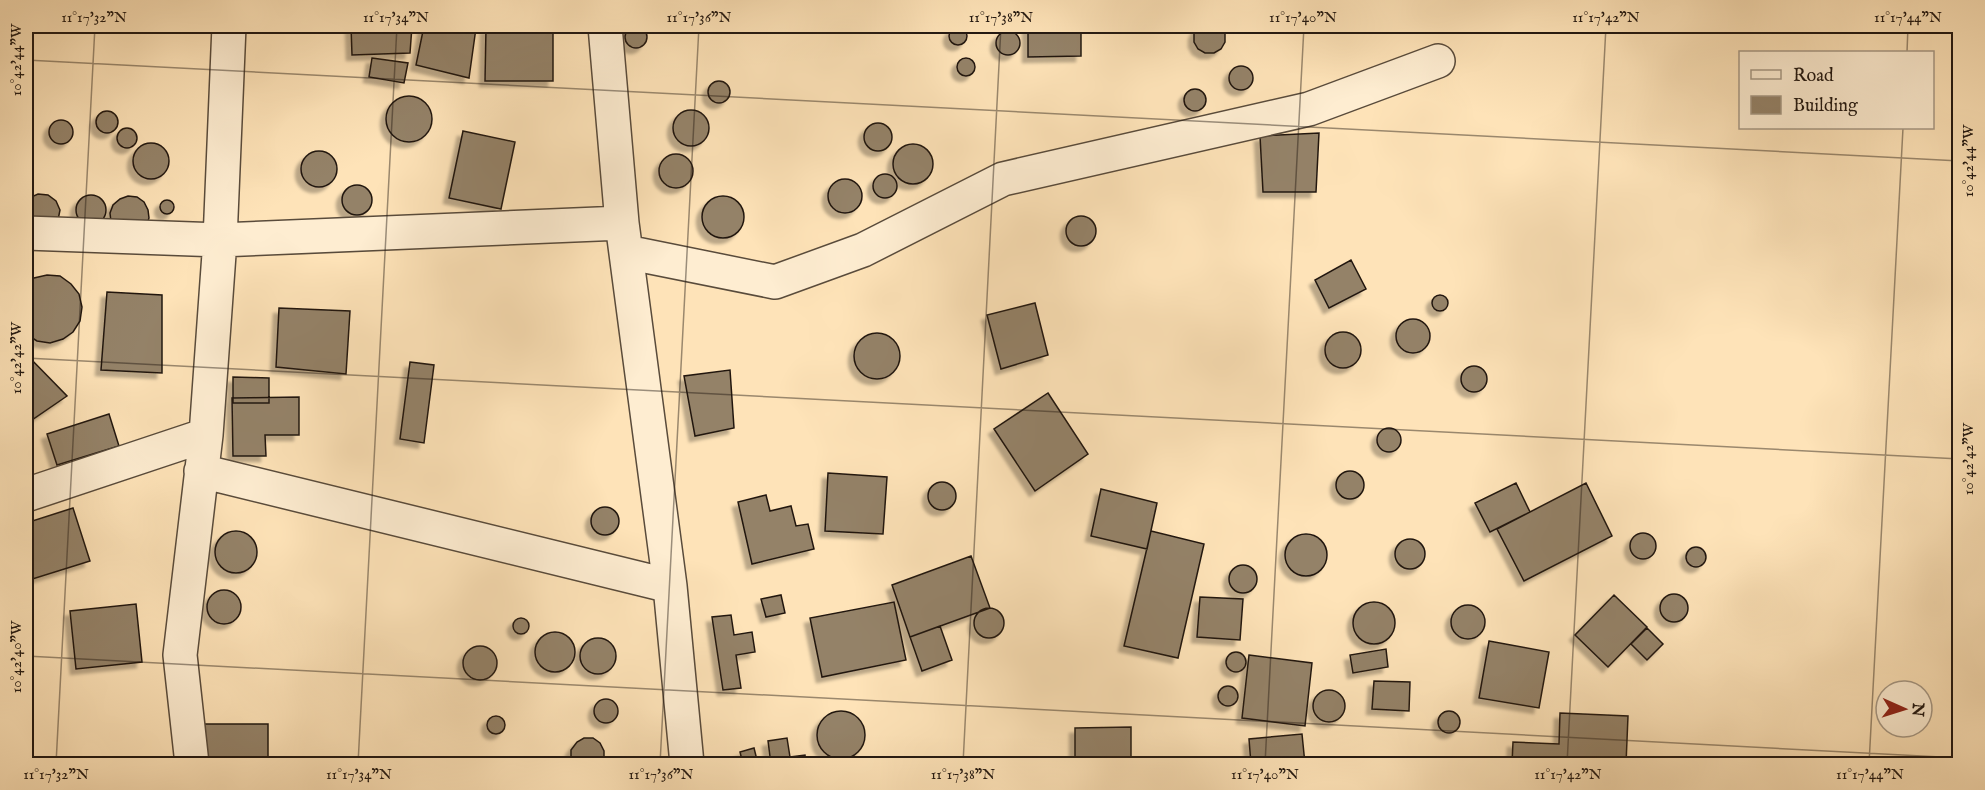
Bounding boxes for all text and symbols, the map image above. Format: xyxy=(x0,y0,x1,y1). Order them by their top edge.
text: 11°17'32"N xyxy=(61,8,127,27)
text: 11°17'34"N xyxy=(363,8,429,27)
text: 11°17'36"N xyxy=(666,8,732,27)
text: 11°17'38"N xyxy=(969,8,1033,27)
text: 11°17'40"N xyxy=(1269,8,1337,27)
text: 11°17'42"N xyxy=(1572,8,1640,27)
text: 11°17'44"N xyxy=(1874,8,1942,27)
text: 10°42'44"W xyxy=(7,23,26,96)
legend xyxy=(1739,51,1934,129)
text: Road xyxy=(1793,65,1834,88)
text: Building xyxy=(1793,95,1858,118)
text: 10°42'44"W xyxy=(1959,124,1978,197)
text: 10°42'42"W xyxy=(7,321,26,394)
text: 10°42'42"W xyxy=(1959,422,1978,495)
text: 10°42'40"W xyxy=(7,620,26,693)
north arrow xyxy=(1874,679,1934,739)
text: N xyxy=(1907,701,1927,717)
text: 11°17'32"N xyxy=(23,765,89,784)
text: 11°17'34"N xyxy=(326,765,392,784)
text: 11°17'36"N xyxy=(628,765,694,784)
text: 11°17'38"N xyxy=(931,765,995,784)
text: 11°17'40"N xyxy=(1231,765,1299,784)
text: 11°17'42"N xyxy=(1534,765,1602,784)
text: 11°17'44"N xyxy=(1836,765,1904,784)

